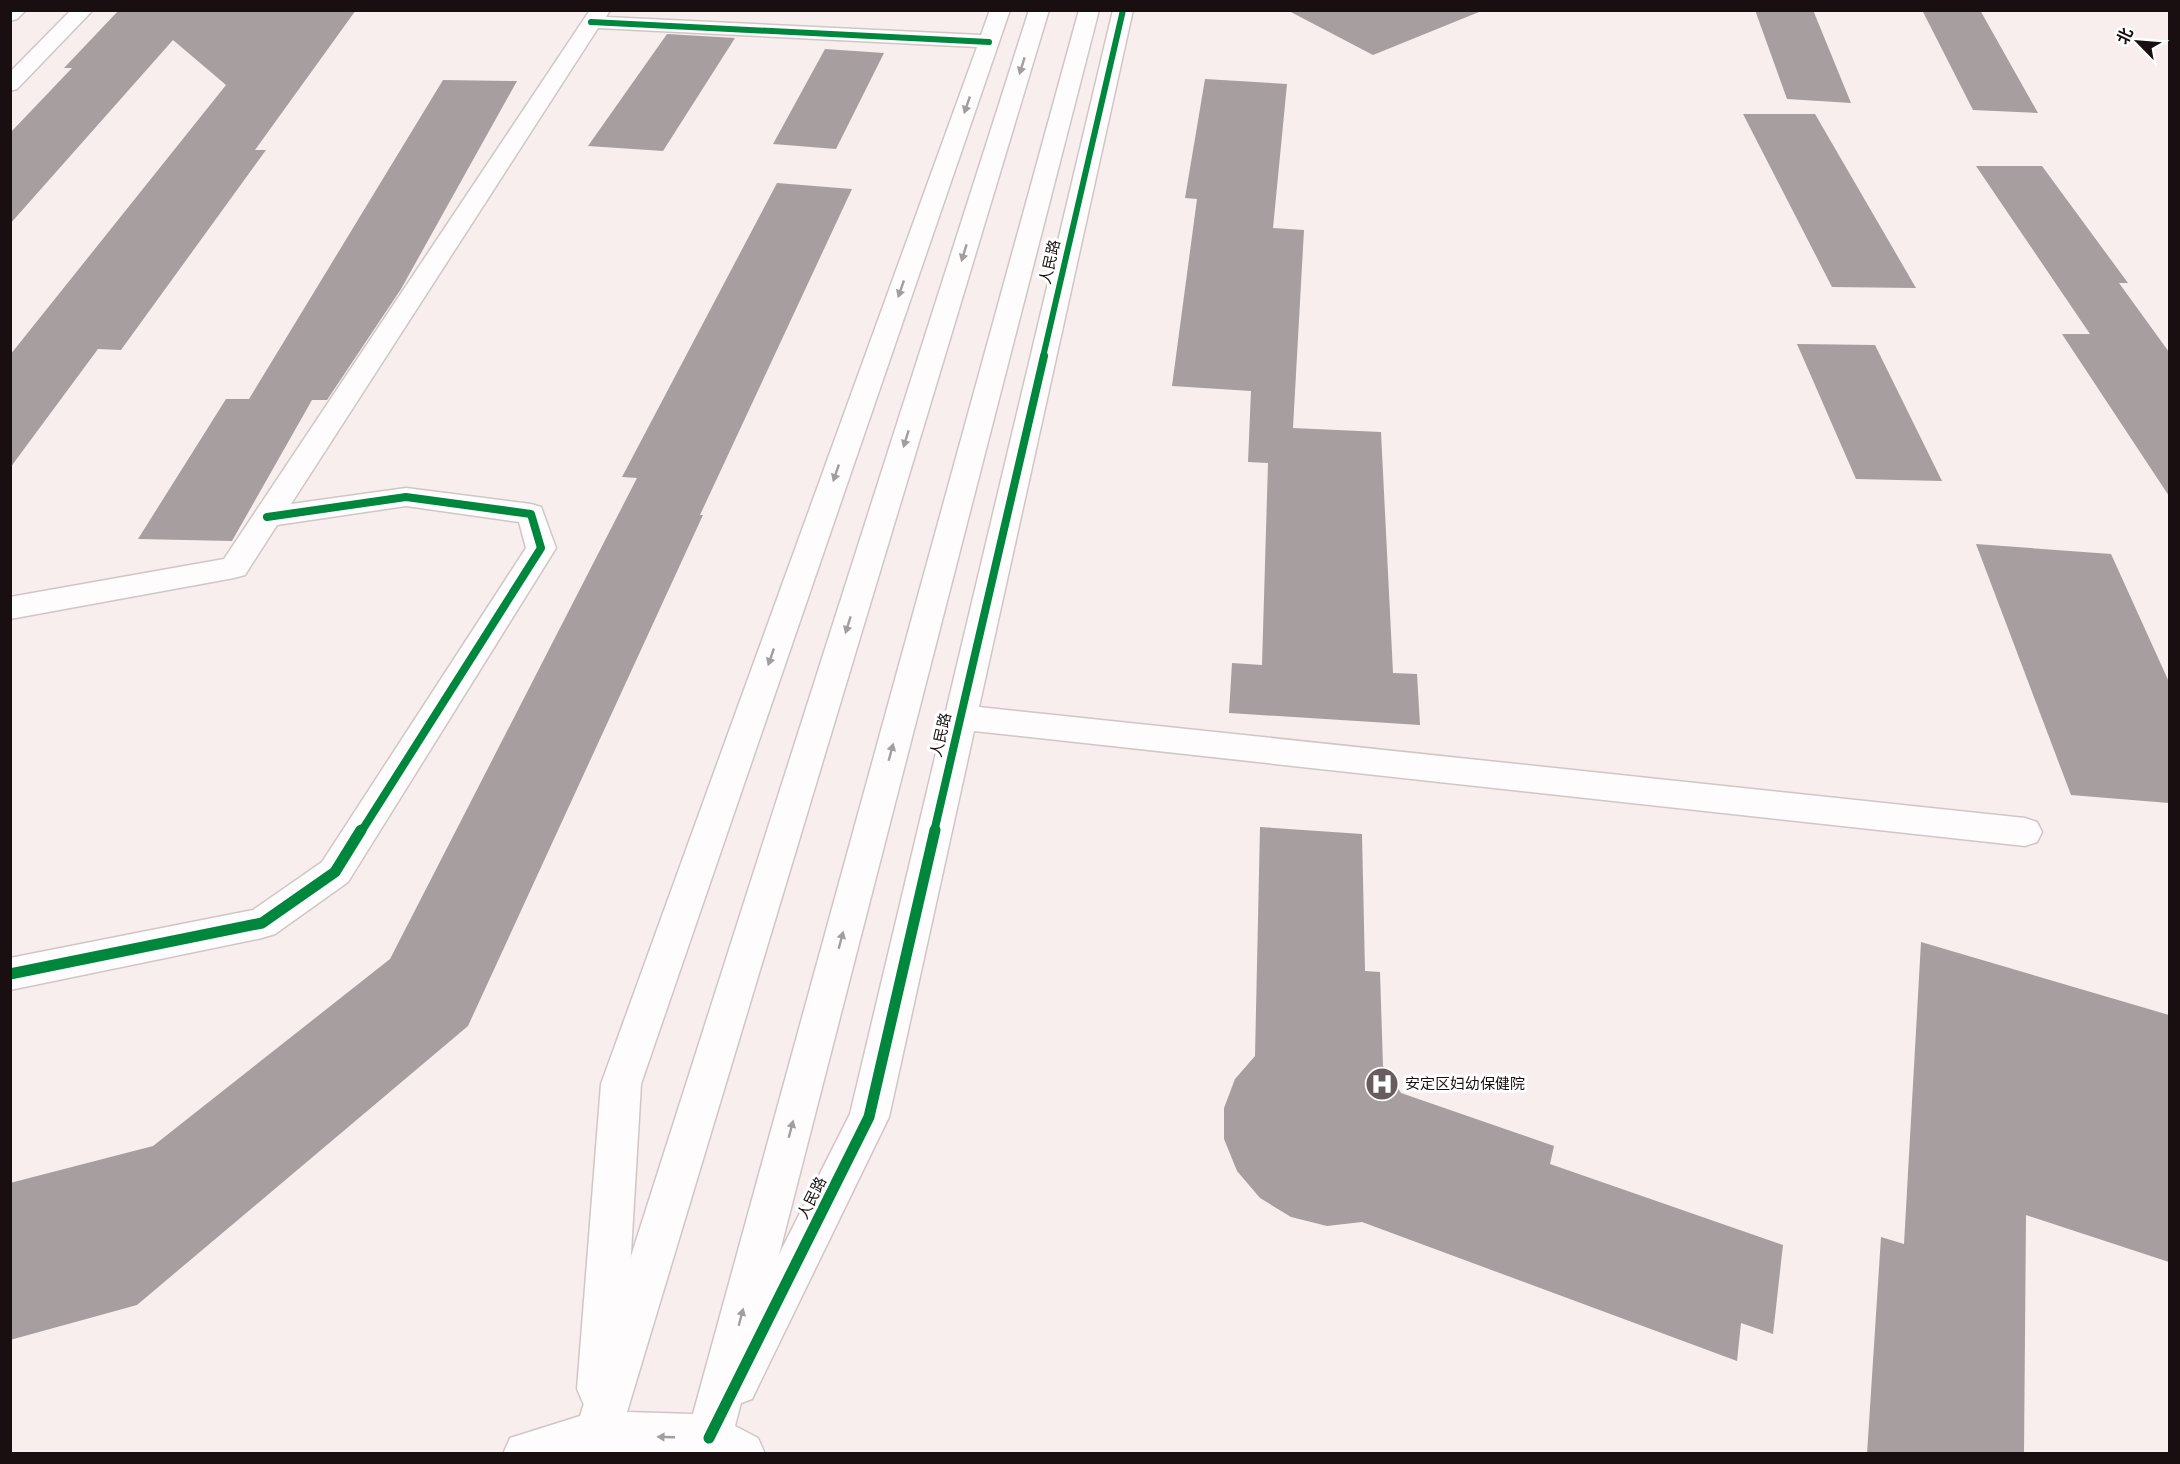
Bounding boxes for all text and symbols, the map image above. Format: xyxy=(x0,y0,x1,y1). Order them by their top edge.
north arrow xyxy=(2108,12,2168,72)
text: 北 xyxy=(2113,25,2137,47)
one-way arrow xyxy=(1017,57,1026,75)
one-way arrow xyxy=(961,96,971,114)
street label: 人民路 xyxy=(1036,238,1064,286)
one-way arrow xyxy=(959,244,968,262)
one-way arrow xyxy=(896,280,906,298)
one-way arrow xyxy=(901,430,910,448)
one-way arrow xyxy=(831,464,841,482)
one-way arrow xyxy=(843,616,852,634)
one-way arrow xyxy=(766,648,776,666)
street label: 人民路 xyxy=(927,711,955,759)
one-way arrow xyxy=(887,743,897,761)
one-way arrow xyxy=(837,931,846,949)
hospital icon: 安定区妇幼保健院 xyxy=(1364,1066,1400,1102)
place label: 安定区妇幼保健院 xyxy=(1405,1075,1525,1093)
one-way arrow xyxy=(787,1120,796,1138)
street label: 人民路 xyxy=(794,1174,830,1222)
one-way arrow xyxy=(736,1308,746,1326)
one-way arrow xyxy=(657,1432,676,1441)

